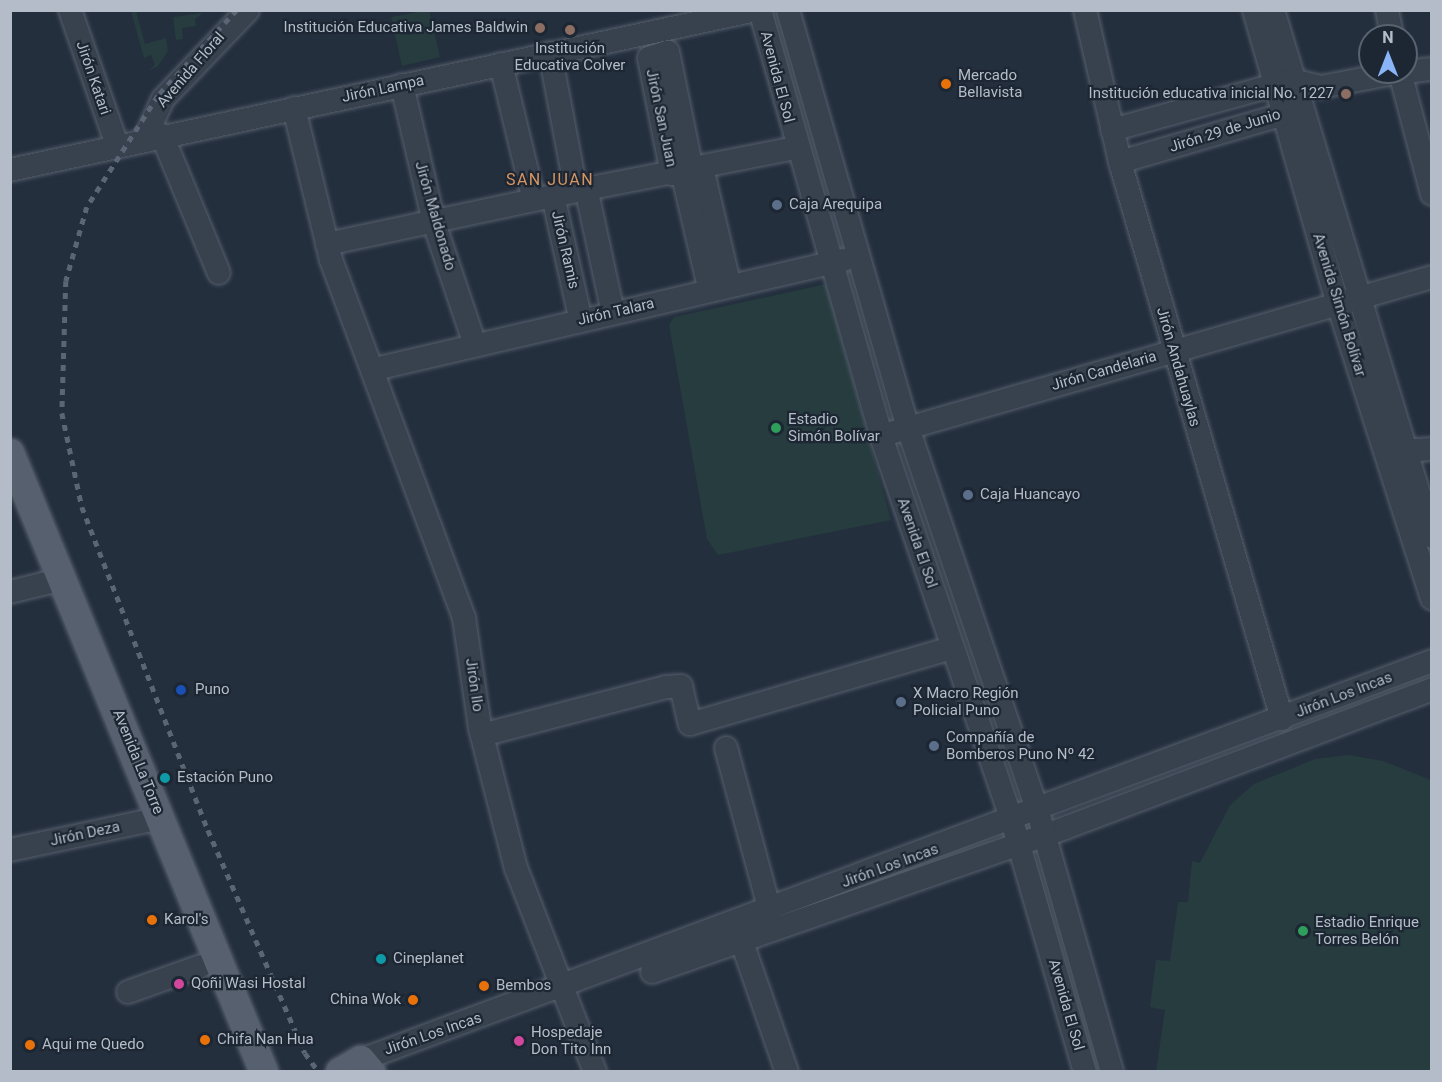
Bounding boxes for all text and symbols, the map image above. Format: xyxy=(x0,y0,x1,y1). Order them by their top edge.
place label: Institución Educativa James Baldwin xyxy=(284,19,528,37)
marker: Institución Educativa James Baldwin xyxy=(533,21,547,35)
marker: Institución Educativa Colver xyxy=(563,23,577,37)
north arrow xyxy=(1358,24,1418,84)
text: N xyxy=(1382,28,1394,47)
street label: Avenida Floral xyxy=(153,29,229,111)
street label: Avenida El Sol xyxy=(756,29,798,125)
street label: Jirón Katari xyxy=(72,39,114,117)
place label: Institución Educativa Colver xyxy=(515,39,625,74)
place label: Mercado Bellavista xyxy=(958,66,1022,101)
street label: Jirón San Juan xyxy=(642,67,680,169)
street label: Jirón Lampa xyxy=(340,72,426,106)
marker: Mercado Bellavista xyxy=(939,77,953,91)
place label: Institución educativa inicial No. 1227 xyxy=(1089,85,1334,103)
marker: Institución educativa inicial No. 1227 xyxy=(1339,87,1353,101)
street label: Jirón 29 de Junio xyxy=(1167,106,1283,156)
street label: Jirón Maldonado xyxy=(411,159,459,273)
district label: SAN JUAN xyxy=(506,170,594,190)
place label: Caja Arequipa xyxy=(789,196,882,214)
marker: Caja Arequipa xyxy=(770,198,784,212)
street label: Jirón Ramis xyxy=(547,209,583,291)
street label: Avenida Simón Bolívar xyxy=(1309,231,1369,379)
street label: Jirón Talara xyxy=(576,294,656,330)
street label: Jirón Andahuaylas xyxy=(1152,305,1204,429)
street label: Jirón Candelaria xyxy=(1049,347,1159,395)
place label: Estadio Simón Bolívar xyxy=(788,410,880,445)
marker: Estadio Simón Bolívar xyxy=(769,421,783,435)
place label: Caja Huancayo xyxy=(980,486,1080,504)
marker: Caja Huancayo xyxy=(961,488,975,502)
street label: Avenida El Sol xyxy=(893,496,941,590)
street label: Jirón Ilo xyxy=(461,657,487,713)
street label: Jirón Los Incas xyxy=(1293,668,1395,722)
marker: Puno xyxy=(172,681,190,699)
place label: Puno xyxy=(195,681,230,699)
place label: X Macro Región Policial Puno xyxy=(913,684,1019,719)
marker: X Macro Región Policial Puno xyxy=(894,695,908,709)
street label: Avenida La Torre xyxy=(109,707,167,817)
place label: Compañía de Bomberos Puno Nº 42 xyxy=(946,728,1095,763)
marker: Compañía de Bomberos Puno Nº 42 xyxy=(927,739,941,753)
place label: Estación Puno xyxy=(177,769,273,787)
marker: Estación Puno xyxy=(158,771,172,785)
street label: Jirón Deza xyxy=(48,818,122,850)
street label: Jirón Los Incas xyxy=(839,840,941,892)
place label: Karol's xyxy=(164,911,208,929)
marker: Karol's xyxy=(145,913,159,927)
place label: Estadio Enrique Torres Belón xyxy=(1315,913,1419,948)
marker: Estadio Enrique Torres Belón xyxy=(1296,924,1310,938)
place label: Cineplanet xyxy=(393,950,464,968)
marker: Cineplanet xyxy=(374,952,388,966)
street label: Avenida El Sol xyxy=(1044,957,1088,1053)
place label: Qoñi Wasi Hostal xyxy=(191,975,306,993)
marker: Qoñi Wasi Hostal xyxy=(172,977,186,991)
place label: Bembos xyxy=(496,977,551,995)
marker: Bembos xyxy=(477,979,491,993)
place label: China Wok xyxy=(330,991,401,1009)
marker: China Wok xyxy=(406,993,420,1007)
street label: Jirón Los Incas xyxy=(382,1009,484,1059)
place label: Hospedaje Don Tito Inn xyxy=(531,1023,612,1058)
place label: Chifa Nan Hua xyxy=(217,1031,314,1049)
marker: Chifa Nan Hua xyxy=(198,1033,212,1047)
marker: Hospedaje Don Tito Inn xyxy=(512,1034,526,1048)
place label: Aqui me Quedo xyxy=(42,1036,144,1054)
marker: Aqui me Quedo xyxy=(23,1038,37,1052)

